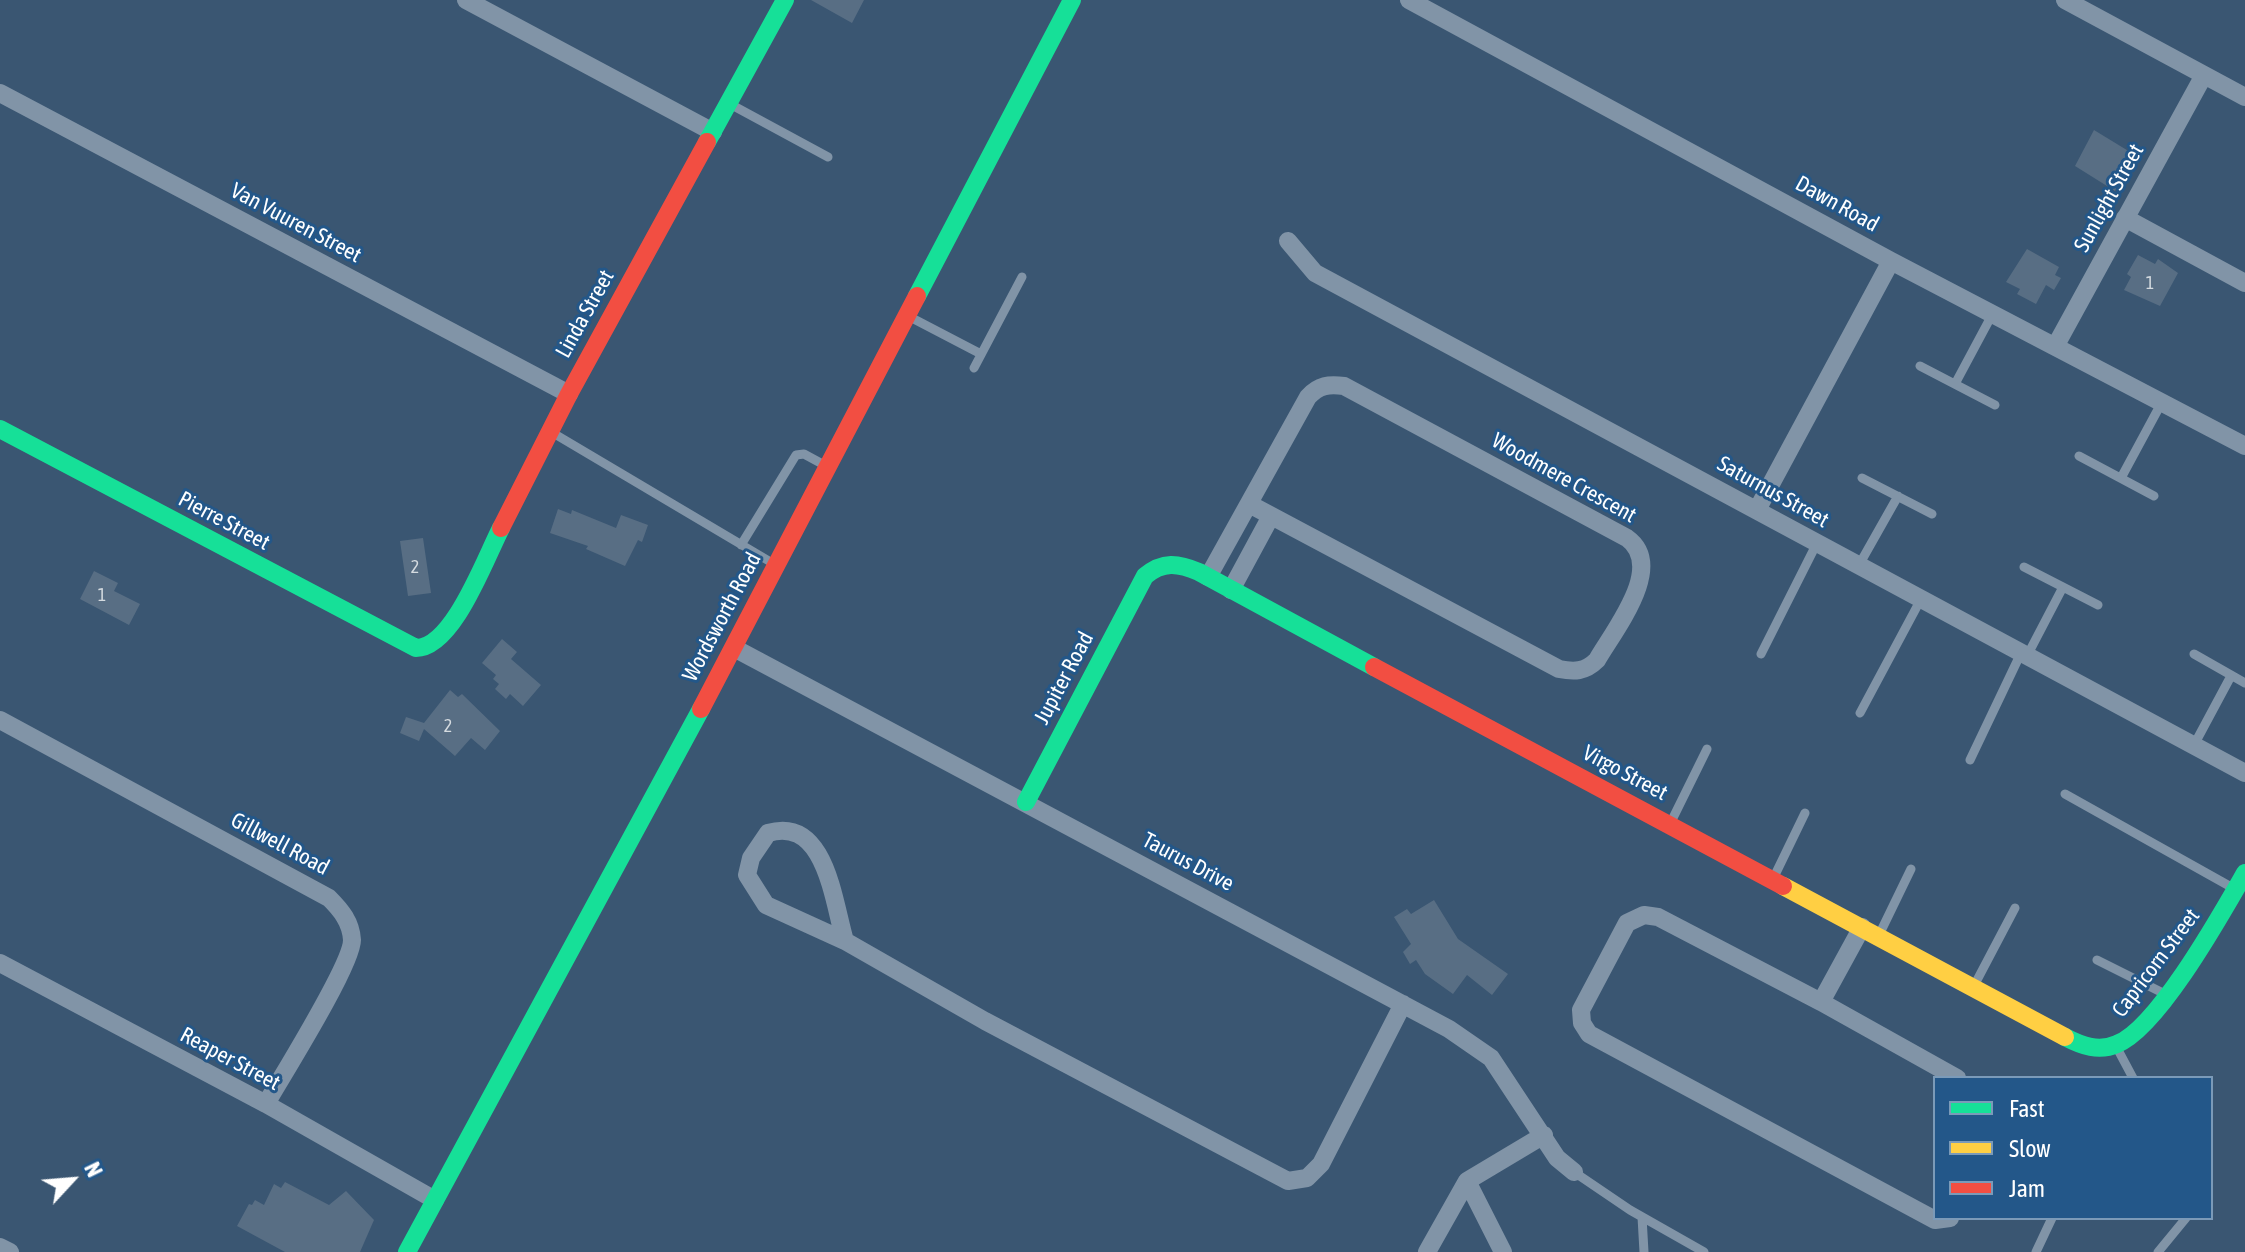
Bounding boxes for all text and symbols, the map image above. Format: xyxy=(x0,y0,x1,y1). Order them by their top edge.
street label: Sunlight Street xyxy=(2069,139,2149,257)
street label: Dawn Road xyxy=(1791,170,1883,238)
street label: Van Vuuren Street xyxy=(226,178,366,268)
street label: Linda Street xyxy=(550,266,620,362)
house number: 1 xyxy=(2146,272,2154,294)
street label: Woodmere Crescent xyxy=(1487,427,1641,529)
street label: Saturnus Street xyxy=(1713,451,1833,533)
street label: Pierre Street xyxy=(174,486,274,556)
street label: Wordsworth Road xyxy=(677,548,767,686)
house number: 2 xyxy=(411,556,419,578)
house number: 1 xyxy=(98,584,106,606)
street label: Jupiter Road xyxy=(1029,627,1099,729)
house number: 2 xyxy=(444,715,452,737)
street label: Virgo Street xyxy=(1578,740,1672,806)
street label: Gillwell Road xyxy=(226,807,334,881)
street label: Taurus Drive xyxy=(1138,827,1238,897)
street label: Capricorn Street xyxy=(2107,904,2205,1022)
street label: Reaper Street xyxy=(176,1022,284,1096)
legend xyxy=(1933,1076,2213,1220)
text: Fast xyxy=(2009,1095,2045,1122)
text: Slow xyxy=(2009,1135,2051,1162)
north arrow xyxy=(32,1140,112,1220)
text: N xyxy=(79,1158,108,1181)
text: Jam xyxy=(2009,1175,2045,1202)

